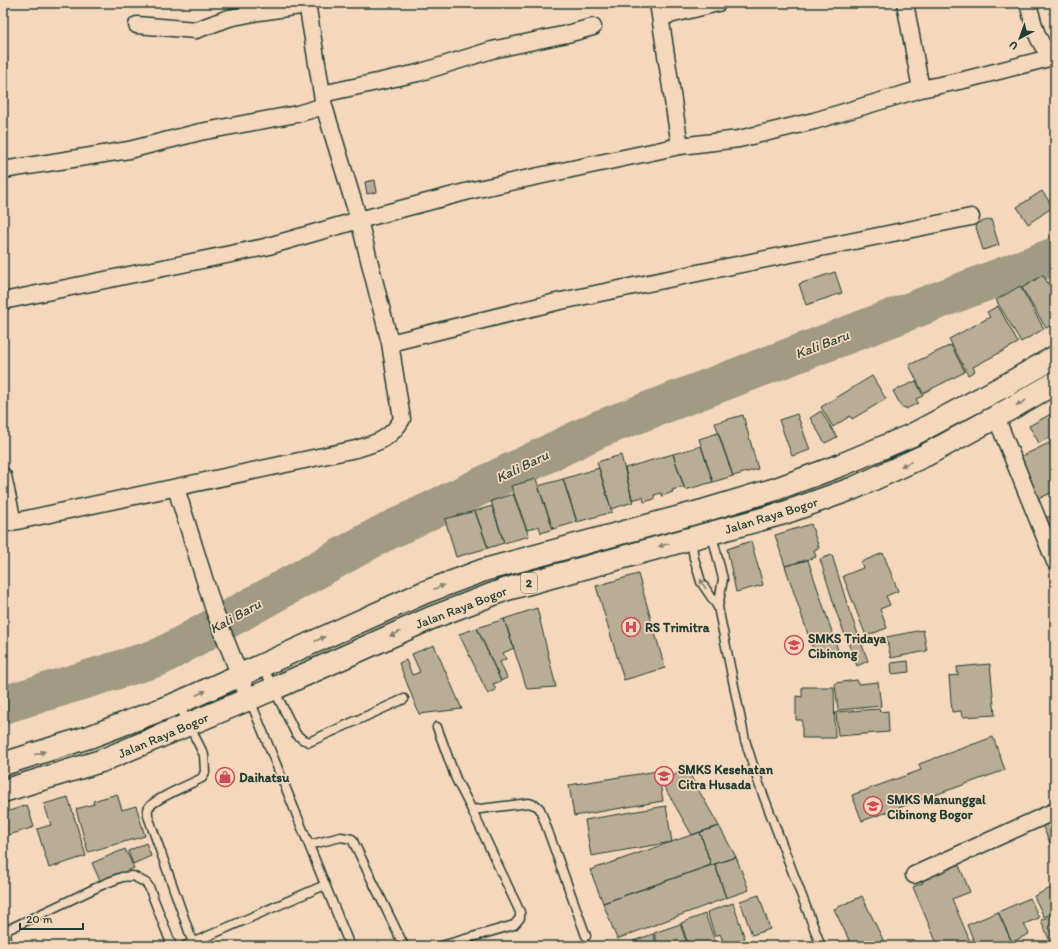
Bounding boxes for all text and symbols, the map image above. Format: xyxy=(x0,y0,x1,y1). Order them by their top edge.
north arrow xyxy=(1000,18,1040,58)
text: U xyxy=(1007,38,1021,52)
water label: Kali Baru xyxy=(793,326,852,362)
one-way arrow xyxy=(1015,399,1027,406)
water label: Kali Baru xyxy=(493,446,551,486)
one-way arrow xyxy=(901,461,912,467)
street label: Jalan Raya Bogor xyxy=(723,494,820,537)
one-way arrow xyxy=(658,543,671,549)
road number: 2 xyxy=(521,573,537,593)
one-way arrow xyxy=(700,578,707,590)
street label: Jalan Raya Bogor xyxy=(413,583,509,632)
one-way arrow xyxy=(433,584,445,590)
water label: Kali Baru xyxy=(207,595,264,637)
hospital icon: RS Trimitra xyxy=(620,616,642,638)
place label: RS Trimitra xyxy=(645,620,710,635)
one-way arrow xyxy=(390,631,401,637)
place label: SMKS Tridaya Cibinong xyxy=(808,631,887,662)
school or university icon: SMKS Tridaya Cibinong xyxy=(783,634,805,656)
one-way arrow xyxy=(314,636,325,642)
one-way arrow xyxy=(196,689,208,695)
street label: Jalan Raya Bogor xyxy=(116,710,211,761)
one-way arrow xyxy=(34,749,46,755)
place label: SMKS Kesehatan Citra Husada xyxy=(678,762,774,792)
school or university icon: SMKS Kesehatan Citra Husada xyxy=(653,765,675,787)
shop icon: Daihatsu xyxy=(214,766,236,788)
place label: Daihatsu xyxy=(239,770,290,785)
place label: SMKS Manunggal Cibinong Bogor xyxy=(887,792,986,823)
school or university icon: SMKS Manunggal Cibinong Bogor xyxy=(862,795,884,817)
scale bar xyxy=(20,905,83,931)
text: 20 m xyxy=(26,912,53,926)

